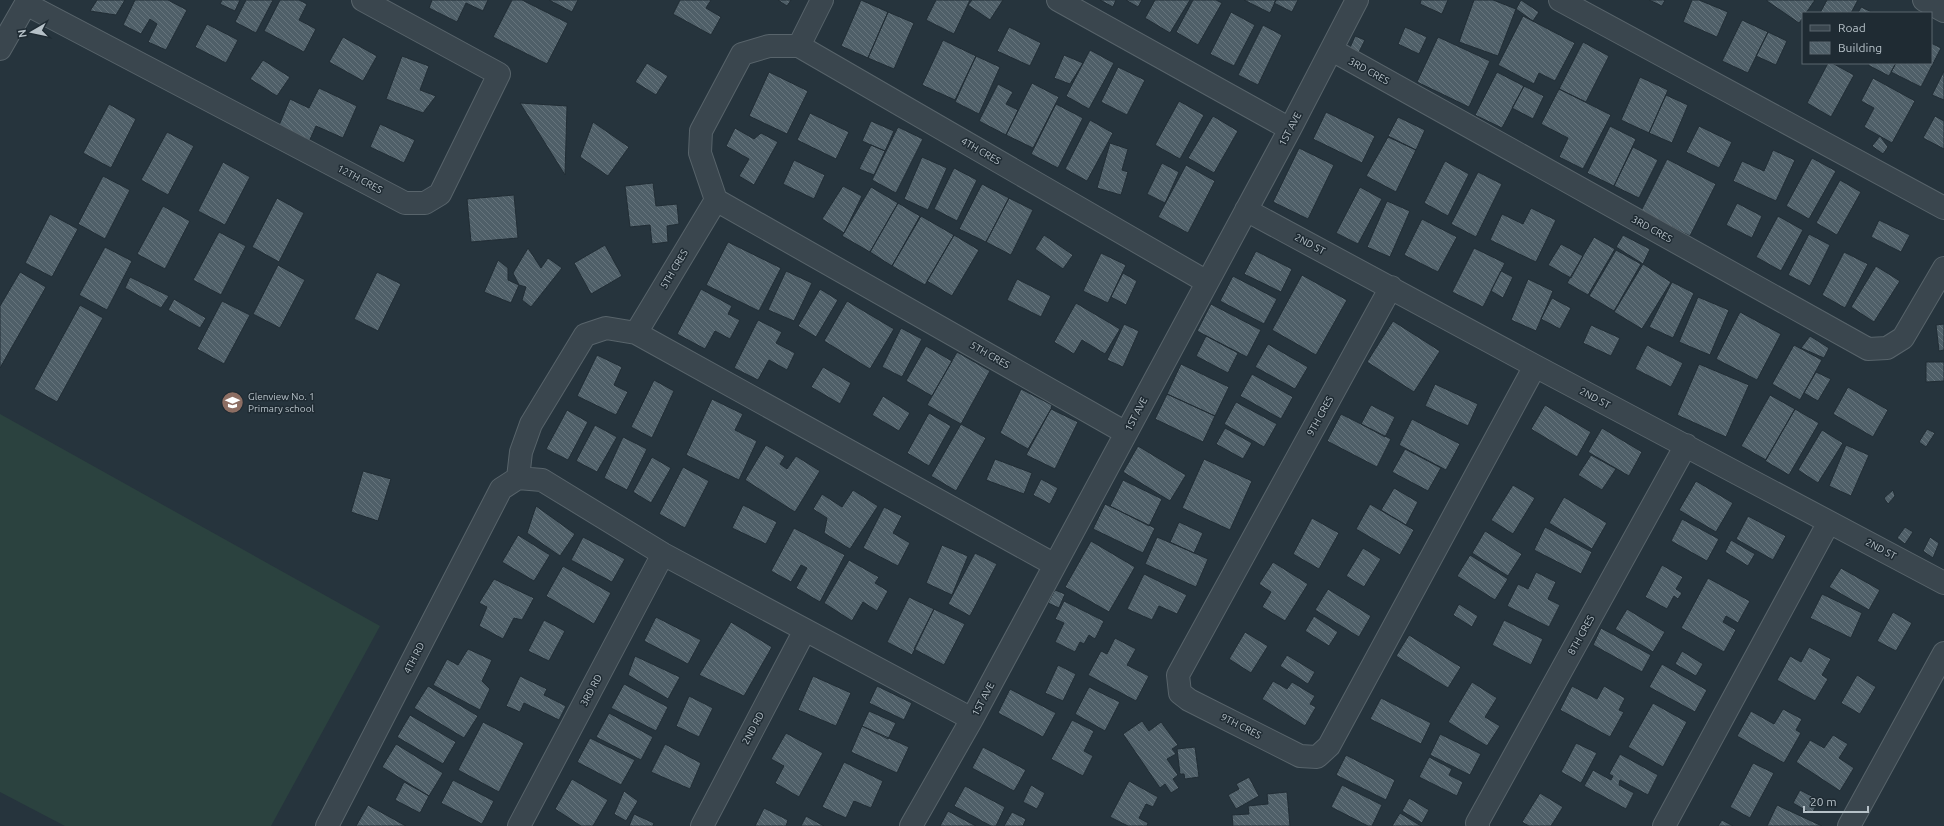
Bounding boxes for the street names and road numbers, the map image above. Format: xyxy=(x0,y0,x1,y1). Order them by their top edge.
street label: 3RD CRES xyxy=(1347,55,1391,87)
street label: 1ST AVE xyxy=(1277,110,1304,148)
street label: 4TH CRES xyxy=(959,135,1003,167)
street label: 12TH CRES xyxy=(336,163,384,195)
street label: 3RD CRES xyxy=(1630,213,1674,245)
street label: 2ND ST xyxy=(1293,231,1327,257)
street label: 5TH CRES xyxy=(658,247,690,291)
street label: 5TH CRES xyxy=(968,339,1012,371)
street label: 2ND ST xyxy=(1578,385,1612,411)
street label: 9TH CRES xyxy=(1305,394,1335,438)
street label: 1ST AVE xyxy=(1123,395,1150,433)
street label: 2ND ST xyxy=(1864,536,1898,562)
street label: 8TH CRES xyxy=(1566,613,1596,657)
street label: 4TH RD xyxy=(401,640,427,676)
street label: 3RD RD xyxy=(578,672,604,708)
street label: 1ST AVE xyxy=(970,680,997,718)
street label: 2ND RD xyxy=(740,710,766,746)
street label: 9TH CRES xyxy=(1219,711,1263,741)

